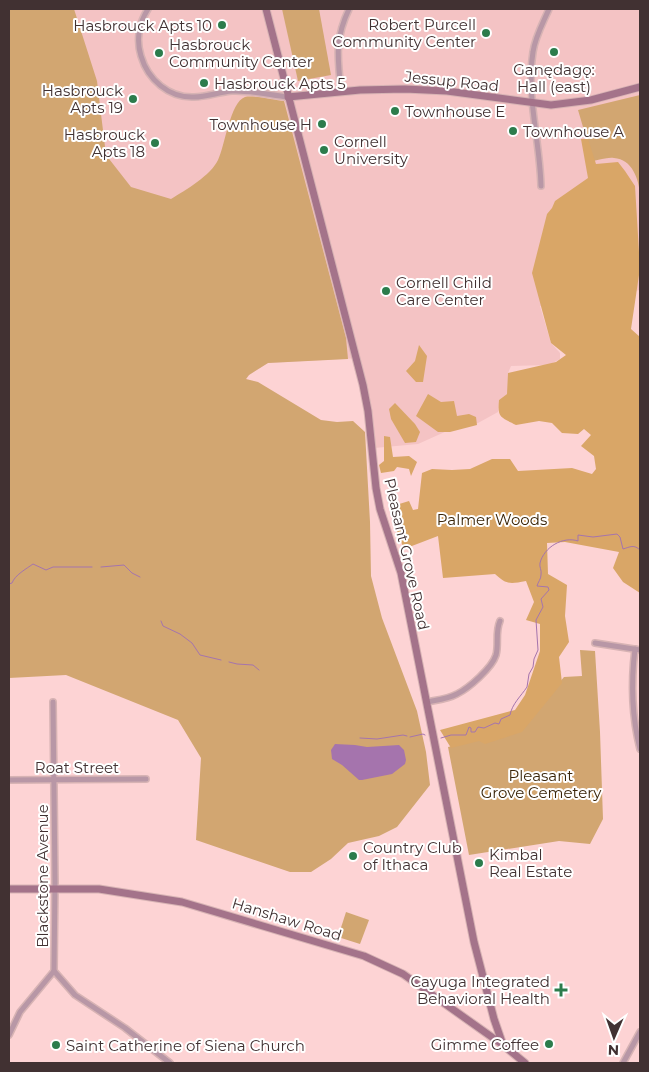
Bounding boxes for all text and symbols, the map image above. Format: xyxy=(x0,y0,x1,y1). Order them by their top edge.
place label: Robert Purcell Community Center xyxy=(332,15,476,51)
place label: Hasbrouck Apts 10 xyxy=(73,16,212,35)
marker: Hasbrouck Apts 10 xyxy=(216,19,228,31)
marker: Robert Purcell Community Center xyxy=(480,27,492,39)
place label: Hasbrouck Community Center xyxy=(169,35,313,71)
marker: Ganędagǫ: Hall (east) xyxy=(548,46,560,58)
marker: Hasbrouck Community Center xyxy=(153,47,165,59)
place label: Ganędagǫ: Hall (east) xyxy=(513,60,595,96)
street label: Jessup Road xyxy=(403,67,500,95)
place label: Hasbrouck Apts 5 xyxy=(214,74,346,93)
marker: Hasbrouck Apts 5 xyxy=(198,77,210,89)
place label: Hasbrouck Apts 19 xyxy=(42,81,123,117)
marker: Hasbrouck Apts 19 xyxy=(127,93,139,105)
place label: Townhouse E xyxy=(405,102,505,121)
marker: Townhouse E xyxy=(389,105,401,117)
place label: Townhouse H xyxy=(210,115,312,134)
marker: Townhouse H xyxy=(316,118,328,130)
place label: Townhouse A xyxy=(523,122,624,141)
place label: Hasbrouck Apts 18 xyxy=(64,125,145,161)
marker: Townhouse A xyxy=(507,125,519,137)
place label: Cornell University xyxy=(334,132,409,168)
marker: Hasbrouck Apts 18 xyxy=(149,137,161,149)
marker: Cornell University xyxy=(318,144,330,156)
place label: Cornell Child Care Center xyxy=(396,273,492,309)
marker: Cornell Child Care Center xyxy=(380,285,392,297)
street label: Pleasant Grove Road xyxy=(380,476,434,632)
park label: Palmer Woods xyxy=(437,510,547,529)
street label: Roat Street xyxy=(35,758,119,777)
park label: Pleasant Grove Cemetery xyxy=(481,766,602,802)
street label: Blackstone Avenue xyxy=(33,804,52,948)
place label: Country Club of Ithaca xyxy=(363,838,462,874)
place label: Kimbal Real Estate xyxy=(489,845,572,881)
marker: Country Club of Ithaca xyxy=(347,850,359,862)
marker: Kimbal Real Estate xyxy=(473,857,485,869)
street label: Hanshaw Road xyxy=(230,893,344,945)
place label: Cayuga Integrated Behavioral Health xyxy=(411,972,550,1008)
marker: Cayuga Integrated Behavioral Health xyxy=(554,983,568,997)
north arrow xyxy=(589,1012,639,1062)
place label: Gimme Coffee xyxy=(431,1035,539,1054)
place label: Saint Catherine of Siena Church xyxy=(66,1036,305,1055)
marker: Gimme Coffee xyxy=(543,1038,555,1050)
marker: Saint Catherine of Siena Church xyxy=(50,1039,62,1051)
text: N xyxy=(608,1041,620,1059)

